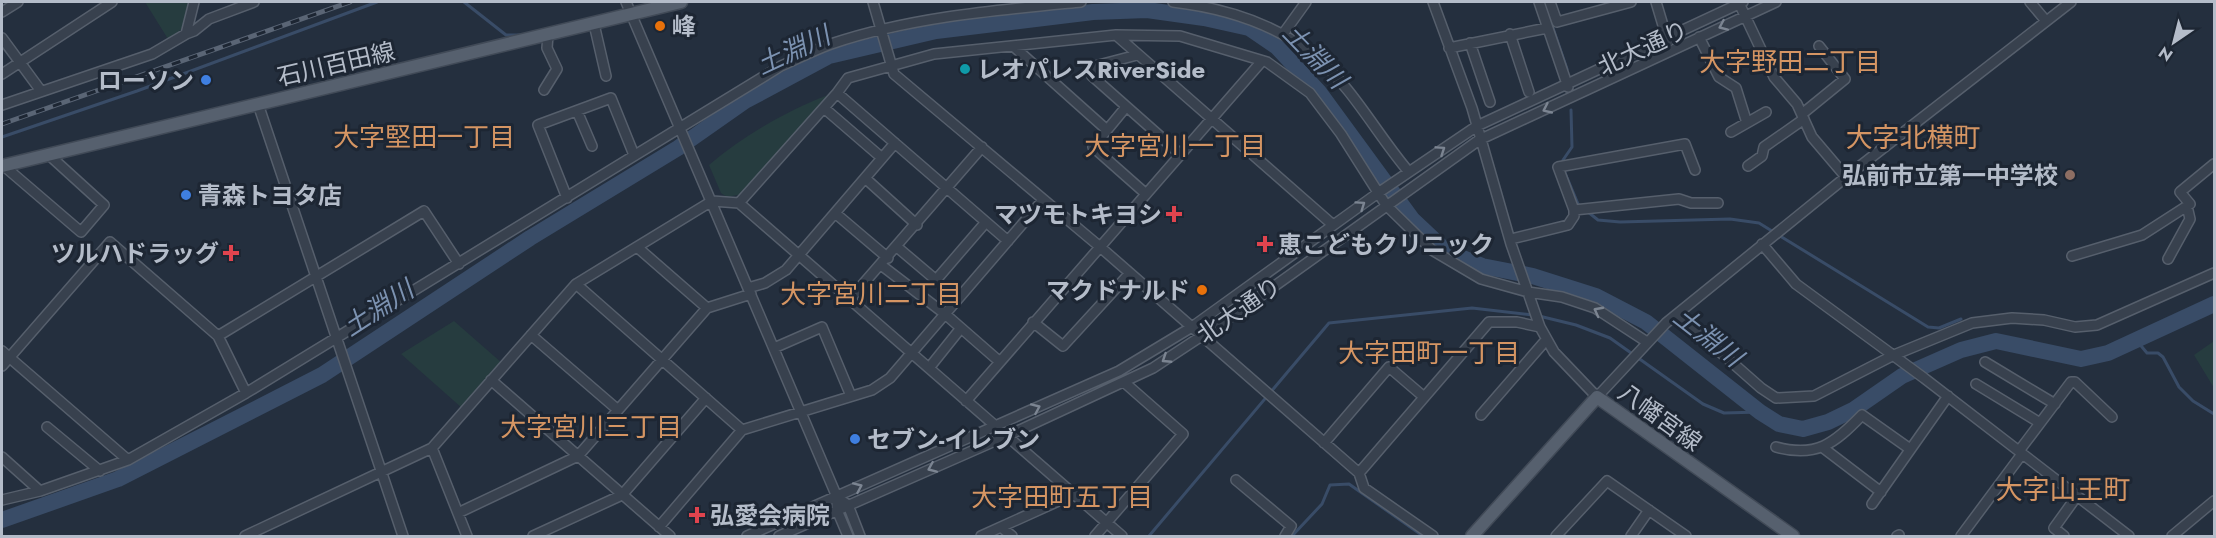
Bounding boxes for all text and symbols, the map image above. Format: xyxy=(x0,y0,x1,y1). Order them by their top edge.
place label: 峰 xyxy=(672,9,696,44)
street label: 北大通り xyxy=(1592,12,1694,84)
north arrow xyxy=(2144,12,2204,72)
water label: 土淵川 xyxy=(750,15,839,84)
water label: 土淵川 xyxy=(1274,15,1358,99)
marker: 峰 xyxy=(653,19,667,33)
one-way arrow xyxy=(1719,19,1730,31)
street label: 石川百田線 xyxy=(274,33,398,95)
text: N xyxy=(2154,41,2177,67)
district label: 大字野田二丁目 xyxy=(1699,43,1881,81)
place label: レオパレスRiverSide xyxy=(977,52,1205,87)
marker: レオパレスRiverSide xyxy=(958,62,972,76)
place label: ローソン xyxy=(98,63,194,98)
marker: ローソン xyxy=(199,73,213,87)
one-way arrow xyxy=(1542,102,1553,114)
district label: 大字堅田一丁目 xyxy=(333,118,515,156)
district label: 大字北横町 xyxy=(1846,118,1981,157)
district label: 大字宮川一丁目 xyxy=(1084,127,1266,165)
one-way arrow xyxy=(1435,147,1446,158)
place label: 弘前市立第一中学校 xyxy=(1842,158,2058,193)
marker: 弘前市立第一中学校 xyxy=(2063,168,2077,182)
place label: 青森トヨタ店 xyxy=(198,178,342,213)
marker: 青森トヨタ店 xyxy=(179,188,193,202)
place label: マツモトキヨシ xyxy=(994,197,1162,232)
one-way arrow xyxy=(1354,201,1365,212)
marker: マツモトキヨシ xyxy=(1167,207,1181,221)
place label: 恵こどもクリニック xyxy=(1278,227,1494,262)
marker: 恵こどもクリニック xyxy=(1256,235,1274,253)
place label: ツルハドラッグ xyxy=(51,236,219,271)
marker: ツルハドラッグ xyxy=(224,246,238,260)
street label: 北大通り xyxy=(1190,268,1288,352)
water label: 土淵川 xyxy=(335,269,424,345)
place label: マクドナルド xyxy=(1046,273,1190,308)
district label: 大字宮川二丁目 xyxy=(780,275,962,313)
marker: マクドナルド xyxy=(1195,283,1209,297)
water label: 土淵川 xyxy=(1666,298,1753,378)
one-way arrow xyxy=(1593,306,1604,318)
district label: 大字田町一丁目 xyxy=(1338,334,1520,372)
one-way arrow xyxy=(1162,352,1172,364)
street label: 八幡宮線 xyxy=(1611,375,1709,459)
one-way arrow xyxy=(1030,403,1041,415)
district label: 大字宮川三丁目 xyxy=(500,408,682,446)
place label: セブン-イレブン xyxy=(867,422,1040,457)
marker: セブン-イレブン xyxy=(848,432,862,446)
one-way arrow xyxy=(928,461,939,473)
district label: 大字山王町 xyxy=(1996,470,2131,509)
district label: 大字田町五丁目 xyxy=(971,478,1153,516)
one-way arrow xyxy=(852,483,863,495)
place label: 弘愛会病院 xyxy=(710,498,830,533)
marker: 弘愛会病院 xyxy=(688,506,706,524)

